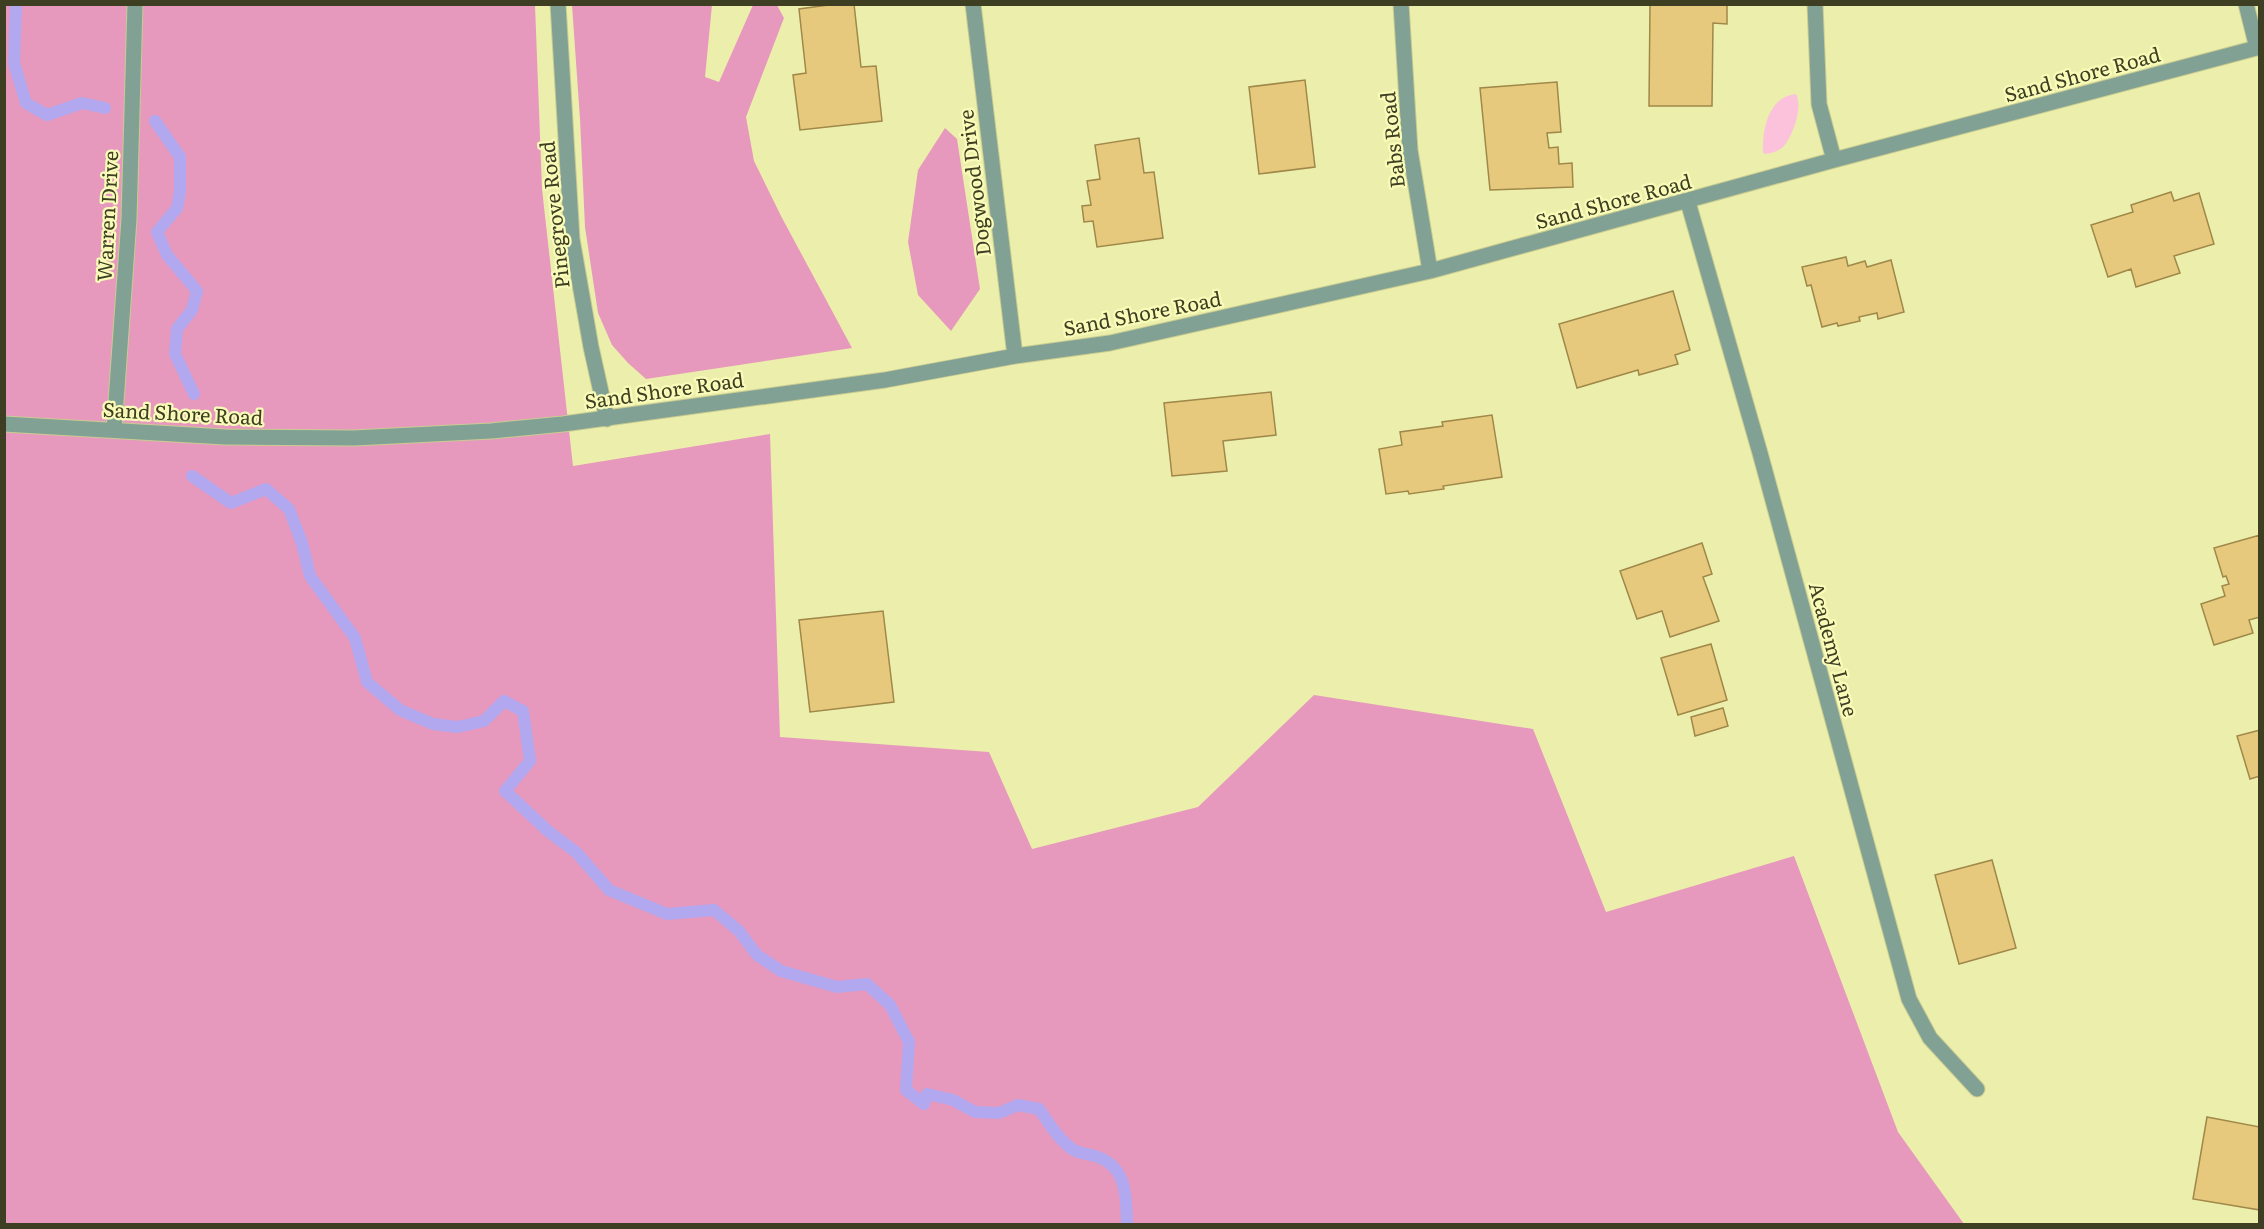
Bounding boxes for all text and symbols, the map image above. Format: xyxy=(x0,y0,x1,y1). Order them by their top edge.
street label: Sand Shore Road xyxy=(2001,38,2163,108)
street label: Babs Road xyxy=(1371,90,1411,190)
street label: Dogwood Drive xyxy=(949,108,997,258)
street label: Pinegrove Road xyxy=(530,140,576,290)
street label: Warren Drive xyxy=(88,150,124,282)
street label: Sand Shore Road xyxy=(1532,165,1694,235)
street label: Sand Shore Road xyxy=(1060,282,1224,342)
street label: Sand Shore Road xyxy=(582,363,746,415)
street label: Sand Shore Road xyxy=(102,393,264,431)
street label: Academy Lane xyxy=(1803,578,1867,720)

